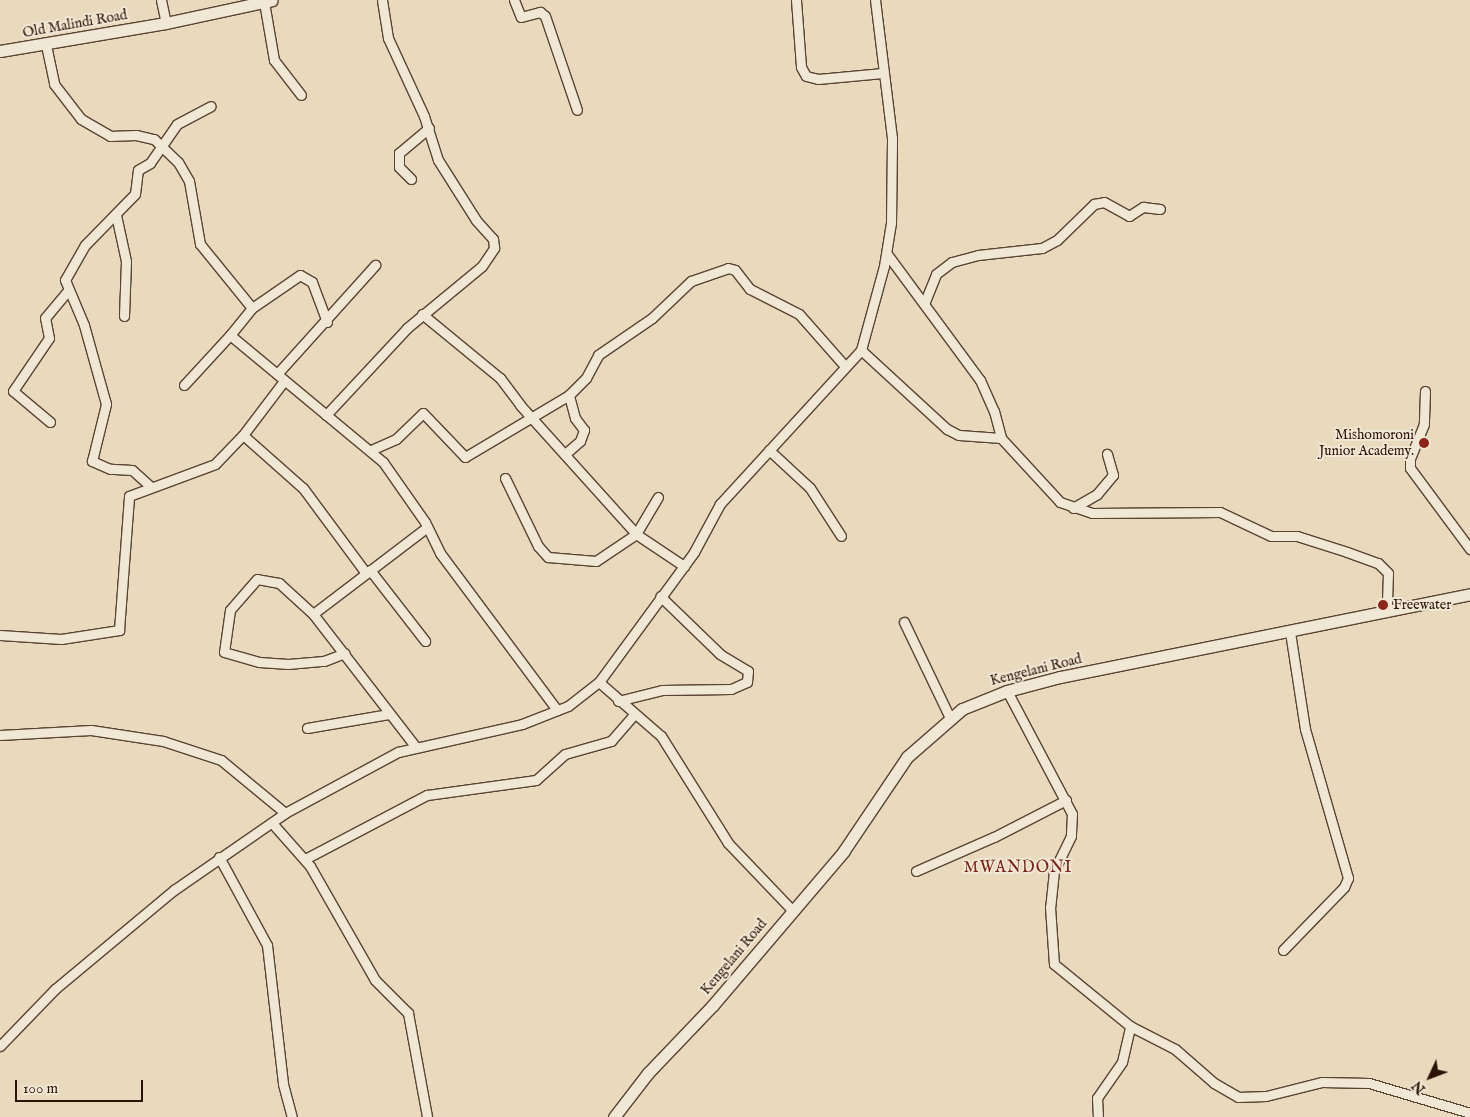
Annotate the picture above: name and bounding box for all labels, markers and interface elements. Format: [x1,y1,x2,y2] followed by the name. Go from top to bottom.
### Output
[21,7,129,41] street label: Old Malindi Road
[1319,427,1414,460] place label: Mishomoroni Junior Academy.
[1418,437,1430,449] marker: Mishomoroni Junior Academy.
[1393,597,1451,613] place label: Freewater
[1377,599,1389,611] marker: Freewater
[988,651,1084,689] street label: Kengelani Road
[963,858,1073,878] district label: MWANDONI
[697,916,771,998] street label: Kengelani Road
[1405,1052,1455,1102] north arrow
[18,1070,145,1102] scale bar
[1408,1077,1430,1098] text: N
[23,1079,58,1098] text: 100 m

